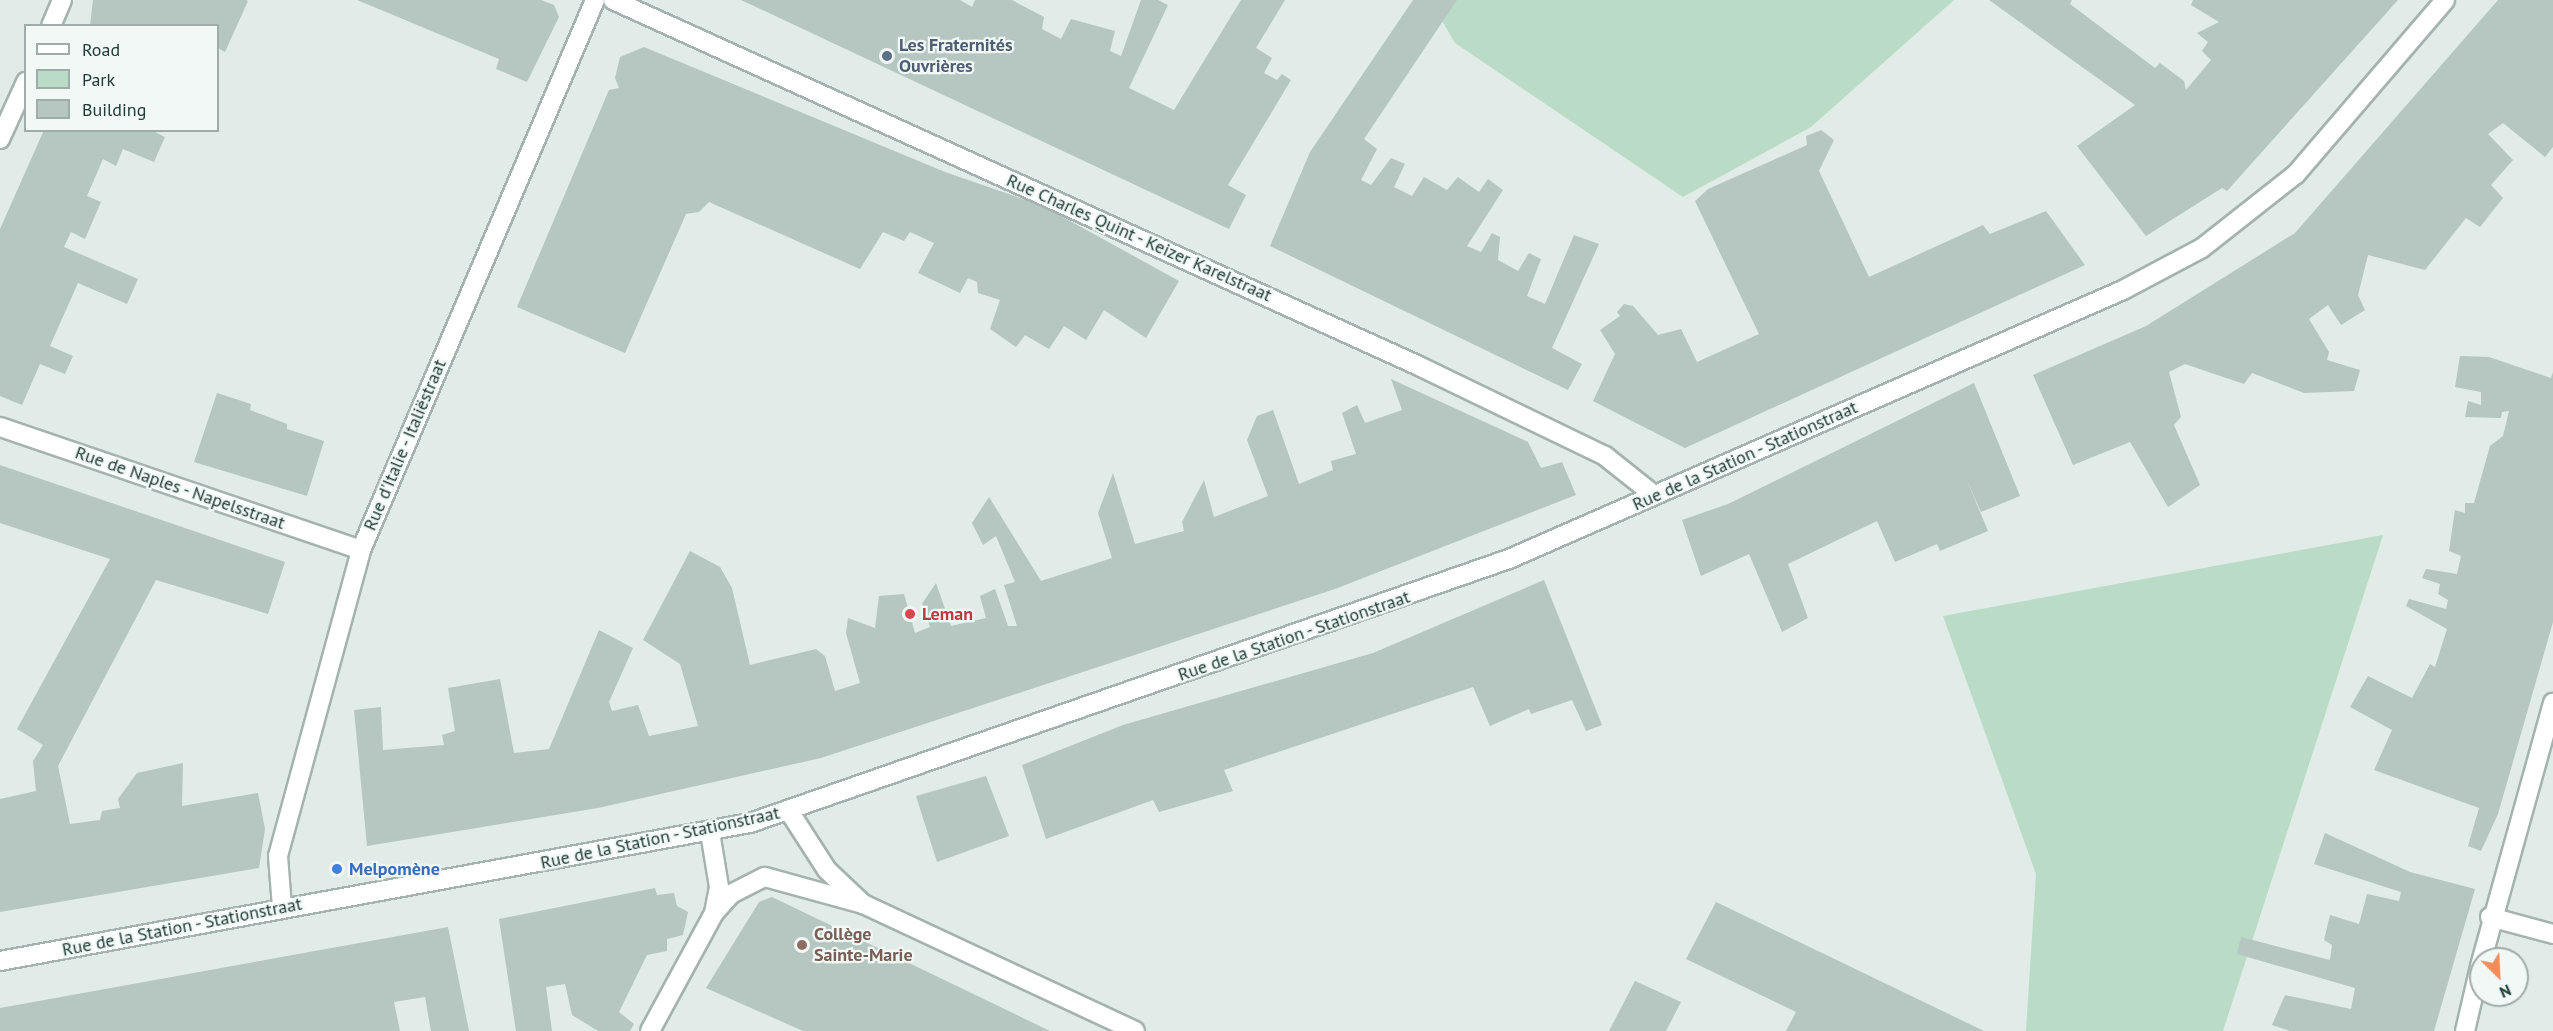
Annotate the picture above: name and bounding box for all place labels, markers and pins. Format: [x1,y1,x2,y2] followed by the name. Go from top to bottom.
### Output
[899,35,1013,78] place label: Les Fraternités Ouvrières
[880,49,894,63] marker: Les Fraternités Ouvrières
[922,603,973,625] place label: Leman
[903,607,917,621] marker: Leman
[349,858,440,880] place label: Melpomène
[330,862,344,876] marker: Melpomène
[814,924,913,966] place label: Collège Sainte-Marie
[795,938,809,952] marker: Collège Sainte-Marie

